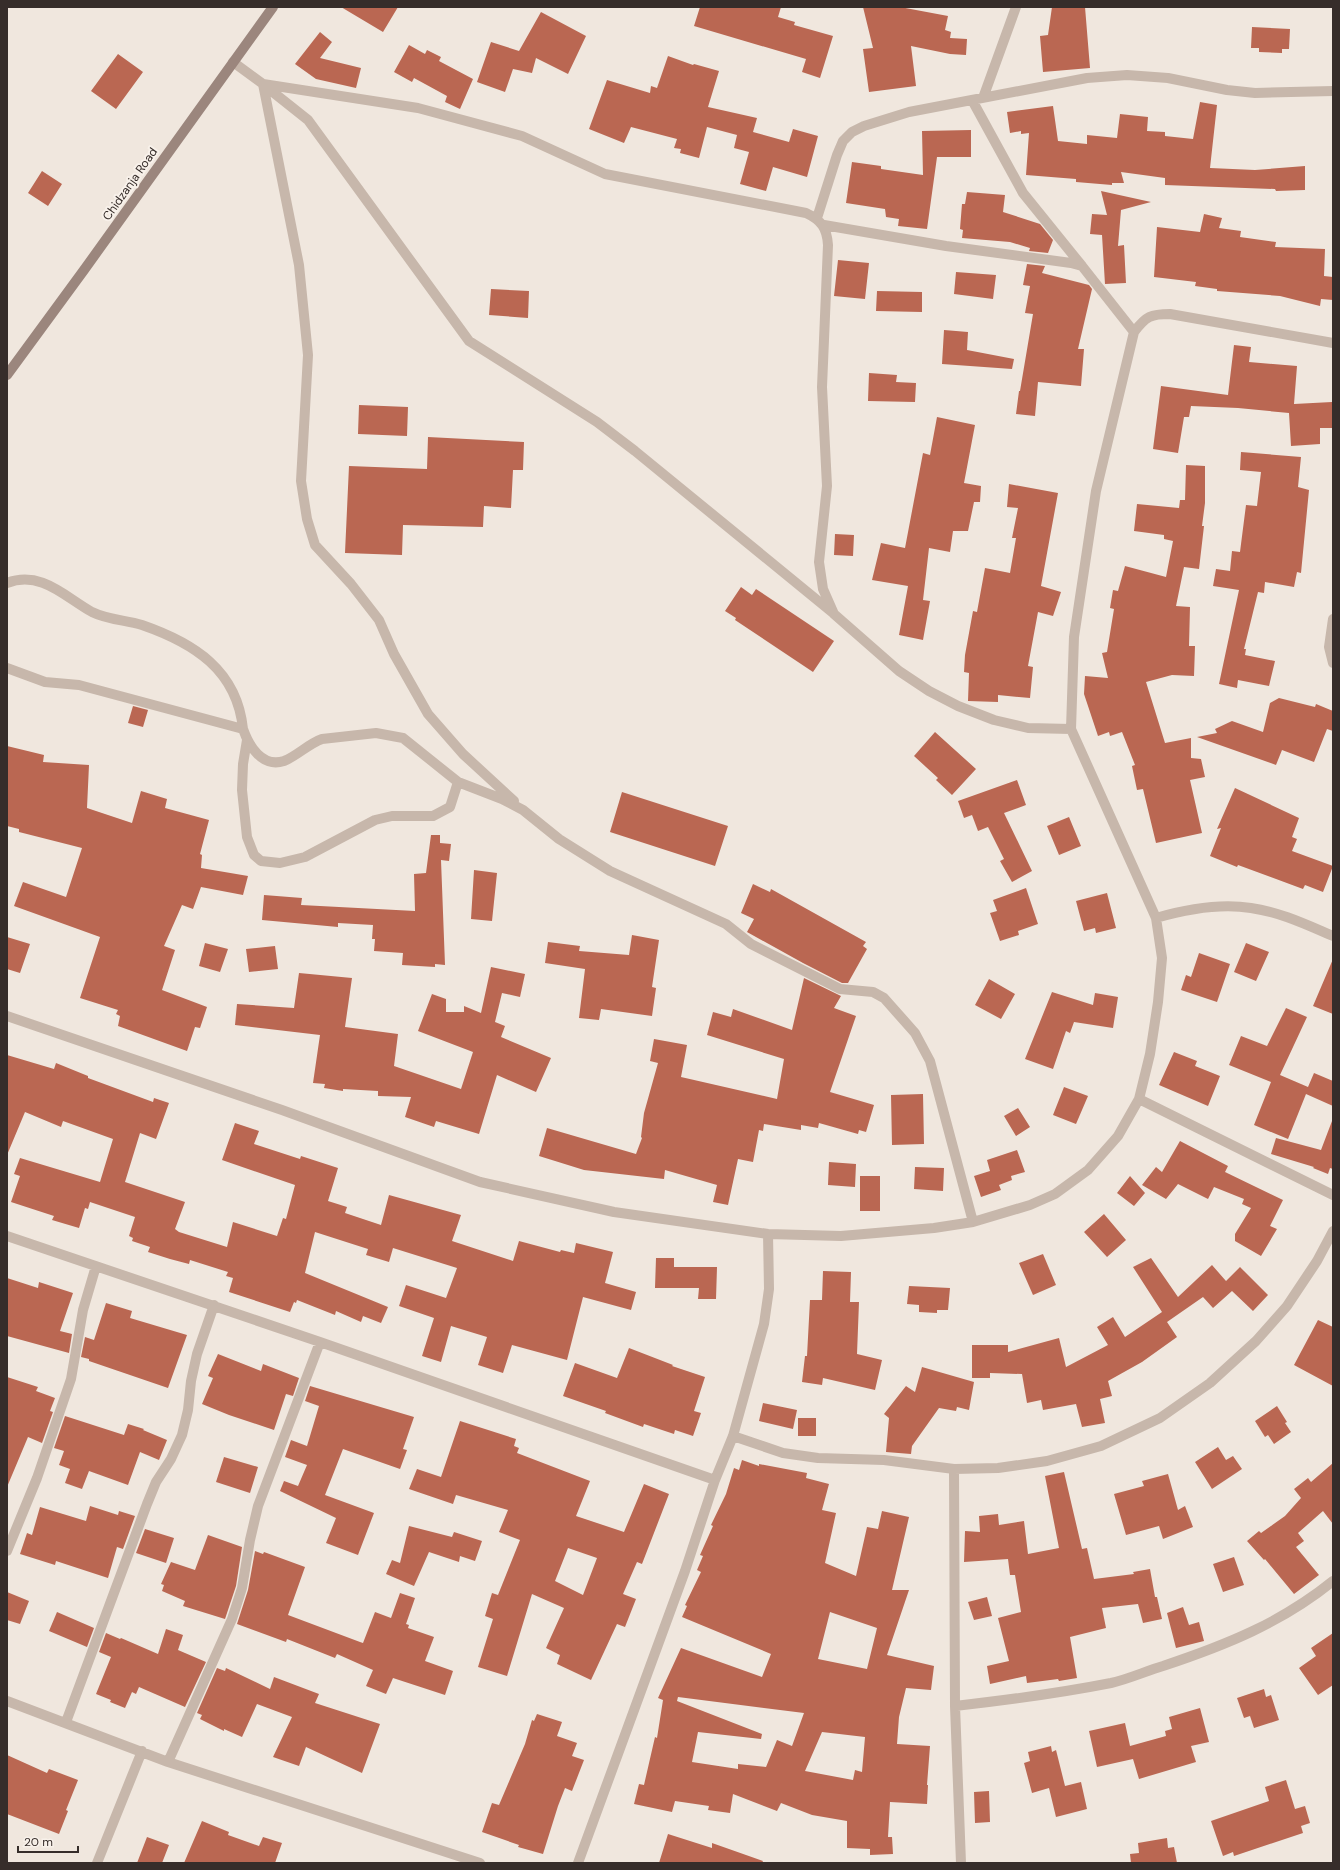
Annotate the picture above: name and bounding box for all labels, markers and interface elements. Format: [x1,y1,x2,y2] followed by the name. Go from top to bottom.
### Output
[99,144,161,224] street label: Chidzanja Road
[18,1828,78,1854] scale bar
[24,1834,53,1850] text: 20 m

